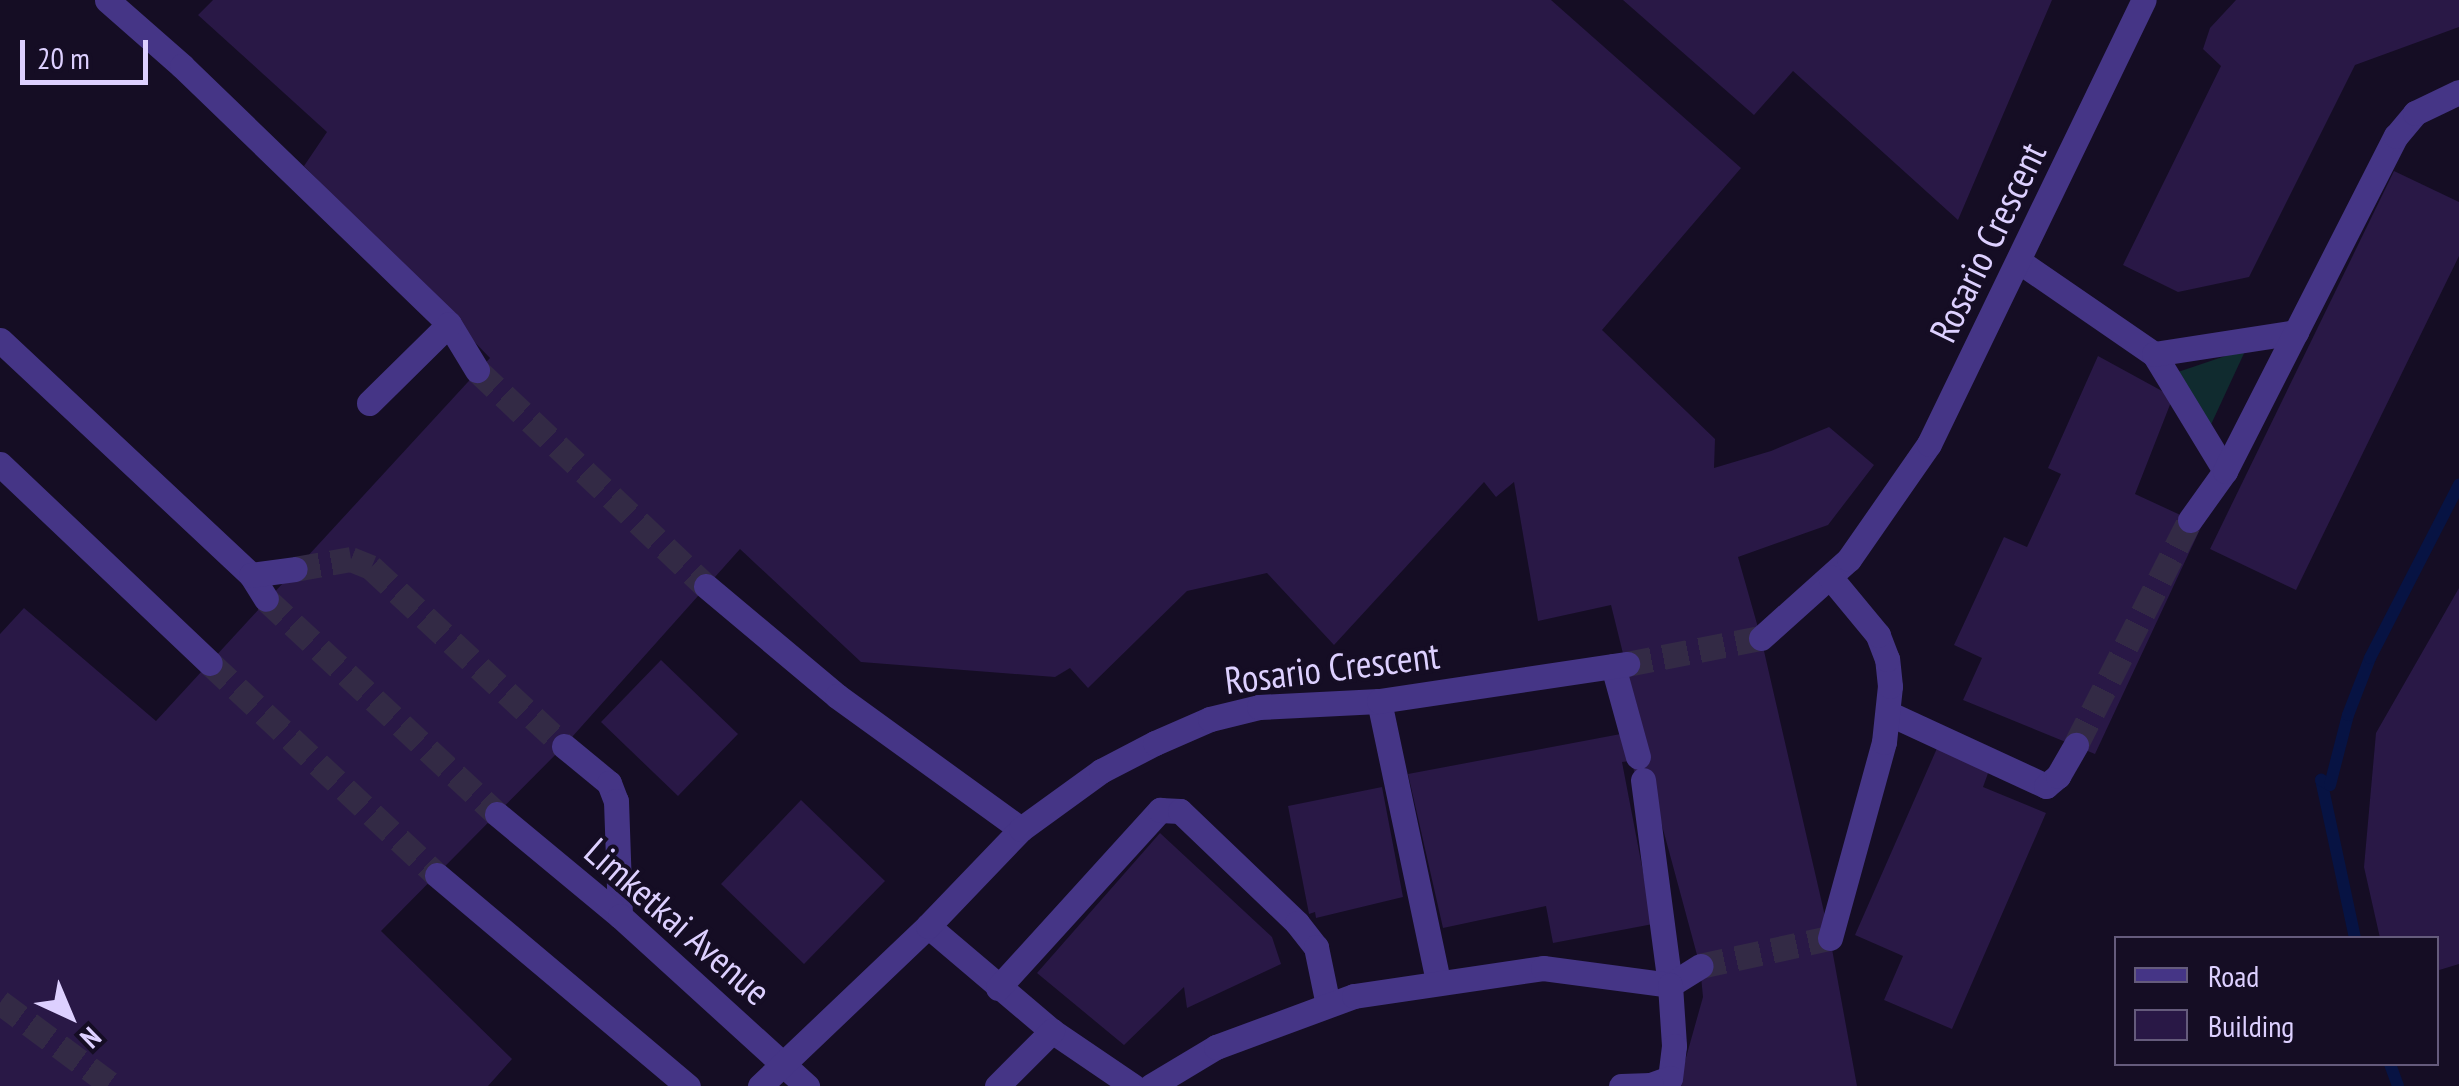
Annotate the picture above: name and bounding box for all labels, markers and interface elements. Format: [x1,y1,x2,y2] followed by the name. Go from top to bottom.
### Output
[25,20,152,82] scale bar
[37,38,90,77] text: 20 m
[1919,135,2055,349] street label: Rosario Crescent
[1222,631,1442,703] street label: Rosario Crescent
[576,828,780,1014] street label: Limketkai Avenue
[2114,936,2439,1066] legend
[2208,956,2259,995] text: Road
[20,966,120,1066] north arrow
[2208,1006,2294,1045] text: Building
[73,1019,109,1057] text: N

